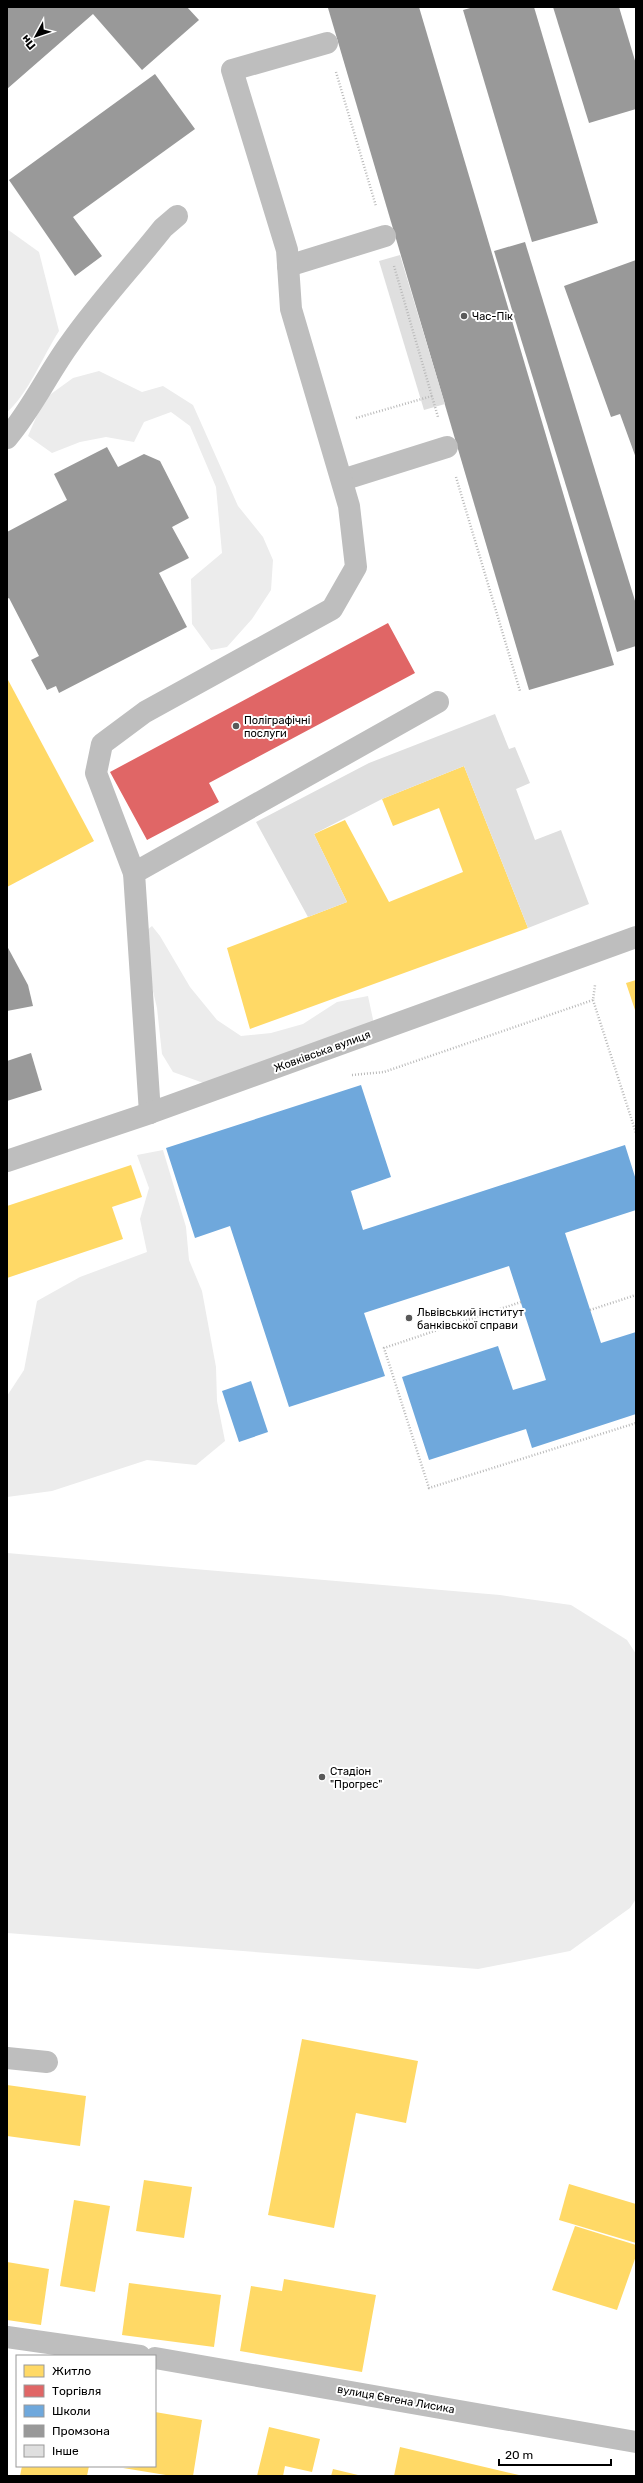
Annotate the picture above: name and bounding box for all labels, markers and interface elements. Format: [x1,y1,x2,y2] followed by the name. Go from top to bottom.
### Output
[16,16,56,56] north arrow
[19,32,39,52] text: Пн
[472,310,513,323] place label: Час-Пік
[459,311,469,321] marker: Час-Пік
[244,714,310,740] place label: Поліграфічні послуги
[231,721,241,731] marker: Поліграфічні послуги
[272,1028,372,1075] street label: Жовківська вулиця
[417,1306,524,1332] place label: Львівський інститут банківської справи
[404,1313,414,1323] marker: Львівський інститут банківської справи
[330,1765,382,1791] place label: Стадіон "Прогрес"
[317,1772,327,1782] marker: Стадіон "Прогрес"
[16,2355,156,2467] legend
[52,2364,91,2378] text: Житло
[336,2383,456,2416] street label: вулиця Євгена Лисика
[52,2384,101,2398] text: Торгівля
[52,2404,91,2418] text: Школи
[52,2424,110,2438] text: Промзона
[499,2441,611,2467] scale bar
[52,2444,79,2458] text: Інше
[505,2448,533,2462] text: 20 m

